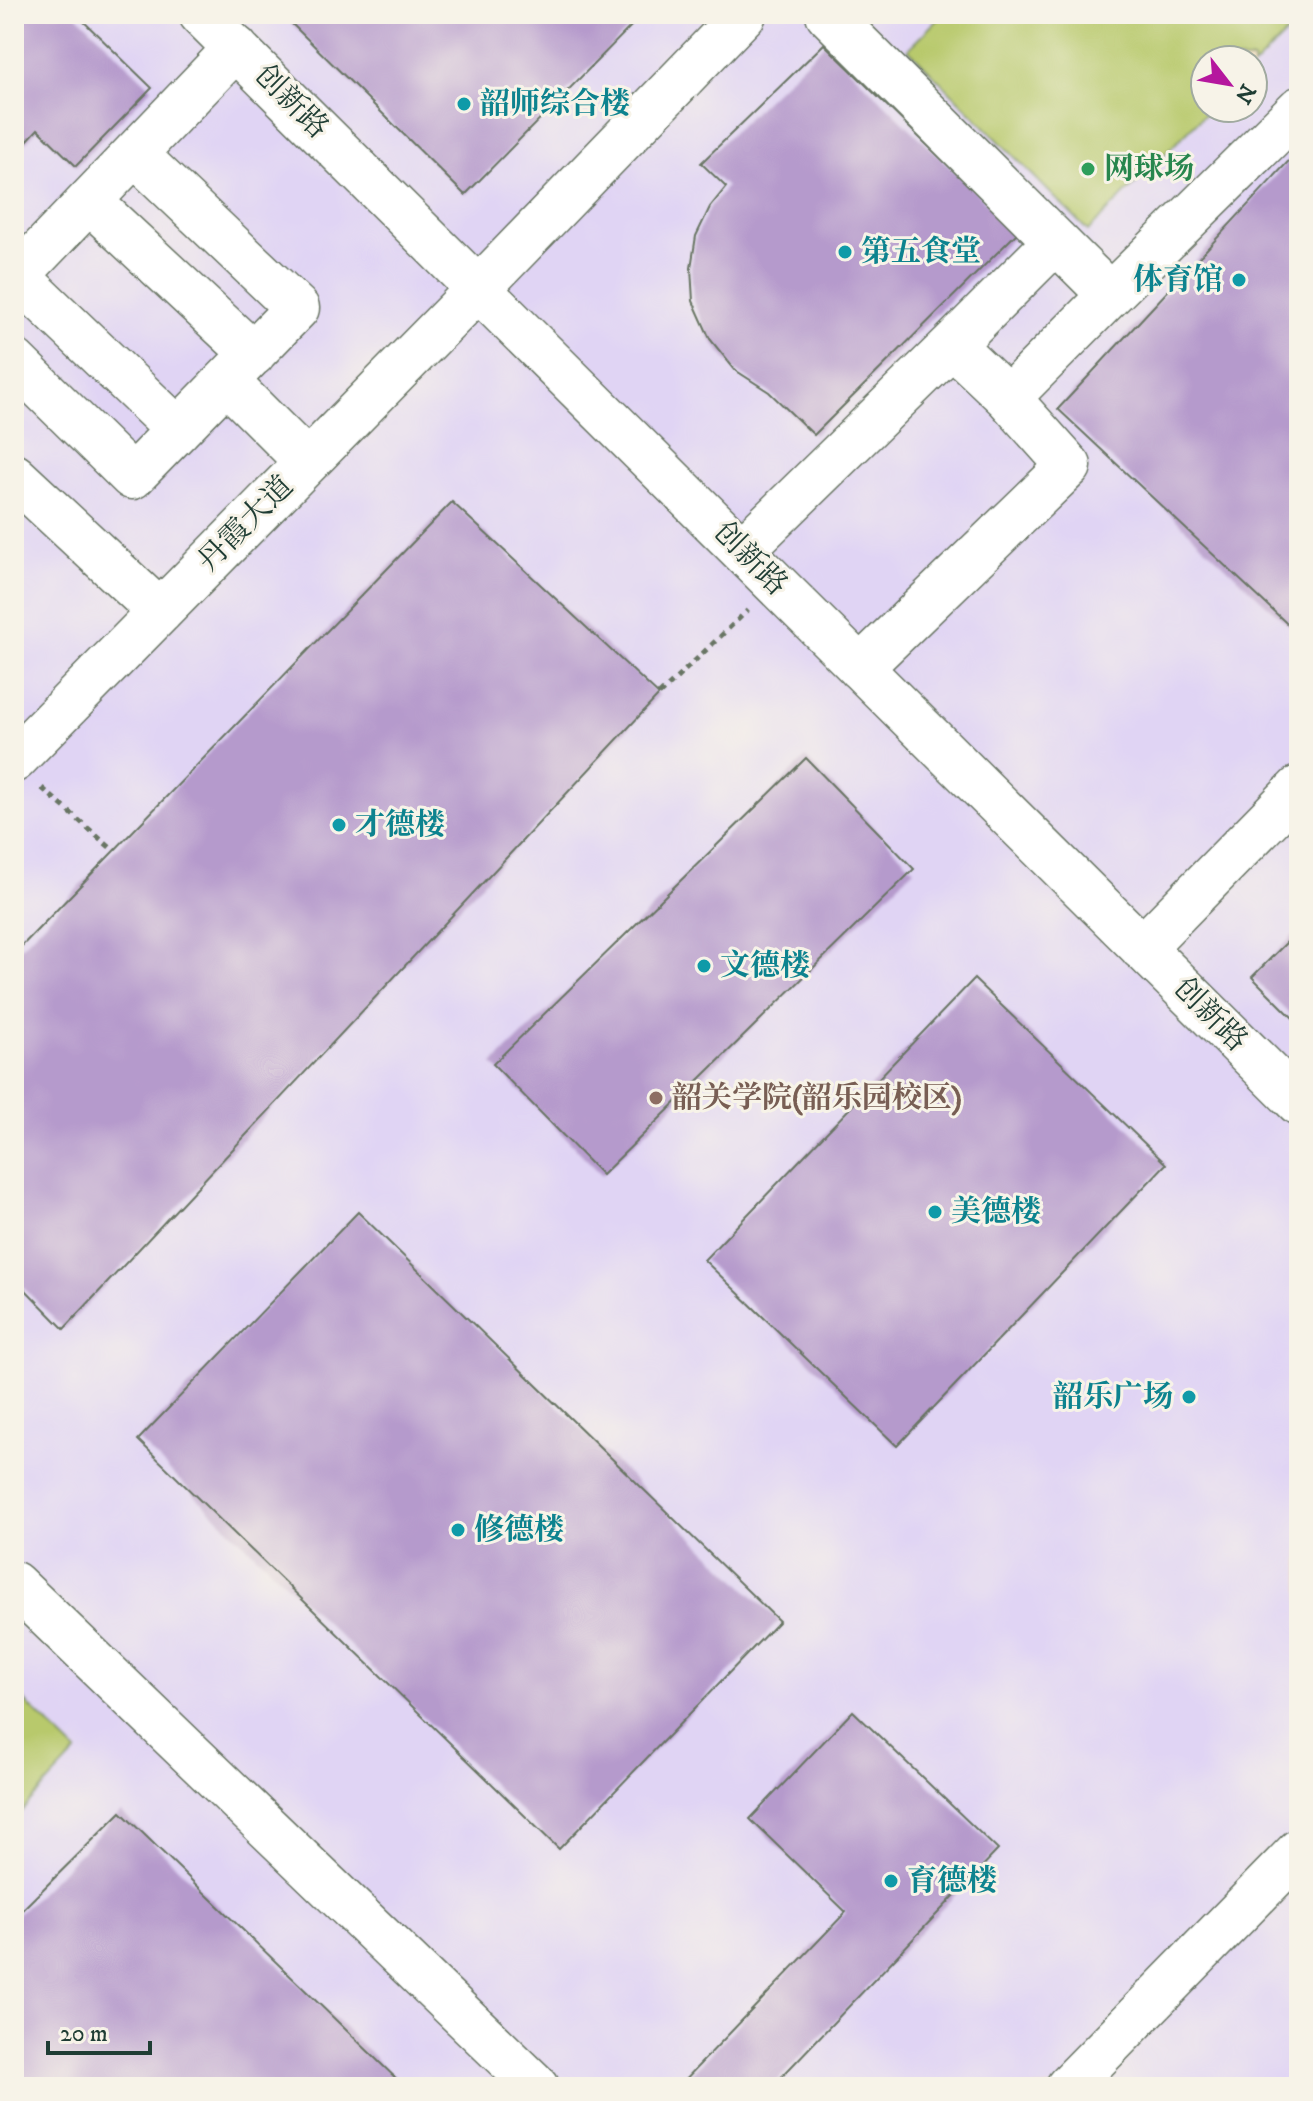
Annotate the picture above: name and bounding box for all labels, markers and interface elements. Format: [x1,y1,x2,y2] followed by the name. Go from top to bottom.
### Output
[1189,44,1269,124] north arrow
[246,57,336,147] street label: 创新路
[1229,79,1261,108] text: N
[480,86,630,123] place label: 韶师综合楼
[455,95,473,113] marker: 韶师综合楼
[1104,151,1194,188] place label: 网球场
[1079,160,1097,178] marker: 网球场
[861,234,981,271] place label: 第五食堂
[836,243,854,261] marker: 第五食堂
[1133,262,1223,299] place label: 体育馆
[1230,271,1248,289] marker: 体育馆
[190,468,302,580] street label: 丹霞大道
[705,514,795,604] street label: 创新路
[355,807,445,844] place label: 才德楼
[330,816,348,834] marker: 才德楼
[720,948,810,985] place label: 文德楼
[695,957,713,975] marker: 文德楼
[1165,970,1255,1060] street label: 创新路
[672,1080,962,1117] place label: 韶关学院(韶乐园校区)
[647,1089,665,1107] marker: 韶关学院(韶乐园校区)
[951,1194,1041,1231] place label: 美德楼
[926,1203,944,1221] marker: 美德楼
[1053,1379,1173,1416] place label: 韶乐广场
[1180,1388,1198,1406] marker: 韶乐广场
[474,1512,564,1549] place label: 修德楼
[449,1521,467,1539] marker: 修德楼
[907,1863,997,1900] place label: 育德楼
[882,1872,900,1890] marker: 育德楼
[48,2005,150,2055] scale bar
[60,2019,108,2049] text: 20 m

